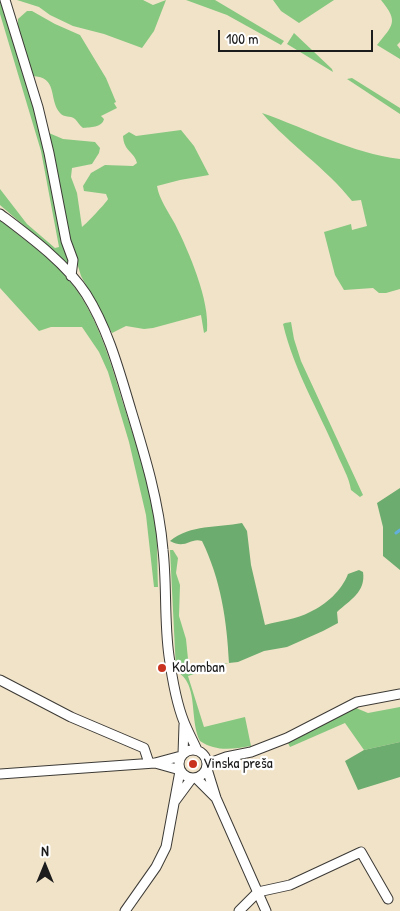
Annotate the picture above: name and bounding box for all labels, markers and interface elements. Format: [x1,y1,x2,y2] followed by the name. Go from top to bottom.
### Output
[220,20,375,52] scale bar
[226,28,259,49] text: 100 m
[172,659,225,677] place label: Kolomban
[156,662,168,674] marker: Kolomban
[203,755,273,773] place label: Vinska preša
[187,758,199,770] marker: Vinska preša
[20,841,70,891] north arrow
[41,841,49,860] text: N

